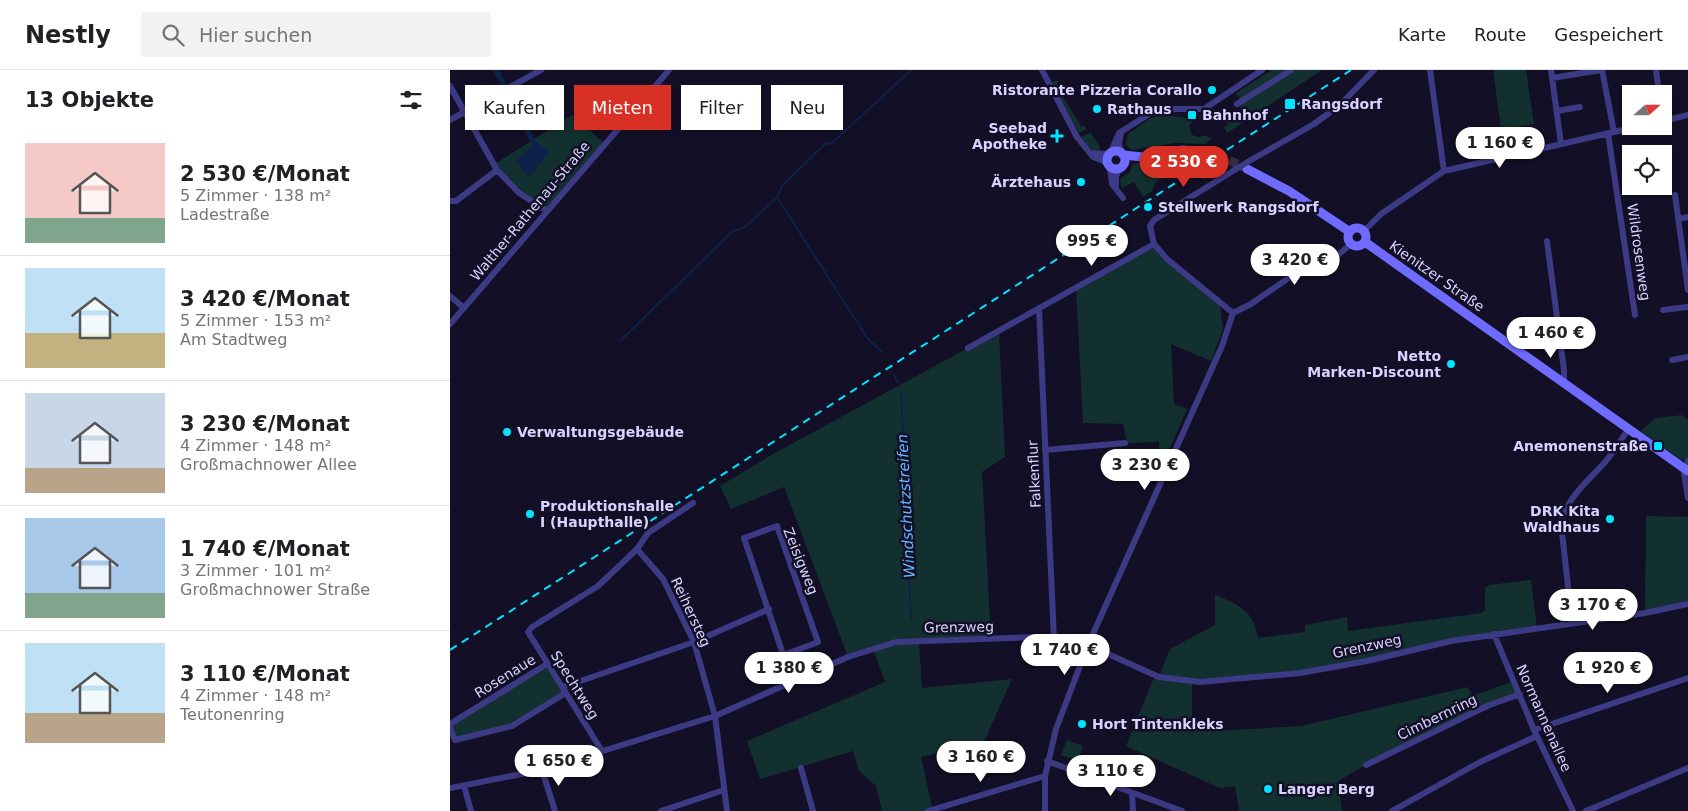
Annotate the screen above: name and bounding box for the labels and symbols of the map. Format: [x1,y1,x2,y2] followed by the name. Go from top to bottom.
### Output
[992,82,1202,98] place label: Ristorante Pizzeria Corallo
[1206,84,1218,96] marker: Ristorante Pizzeria Corallo
[1622,85,1672,135] north arrow
[1301,96,1383,112] place label: Rangsdorf
[1283,97,1297,111] marker: Rangsdorf
[1107,101,1172,117] place label: Rathaus
[1091,103,1103,115] marker: Rathaus
[1202,107,1269,123] place label: Bahnhof
[1186,109,1198,121] marker: Bahnhof
[972,120,1047,152] place label: Seebad Apotheke
[1454,126,1546,169] pin: 1 160 €
[1051,130,1063,142] marker: Seebad Apotheke
[467,138,593,284] street label: Walther-Rathenau-Straße
[1138,146,1230,188] pin: 2 530 €
[991,174,1071,190] place label: Ärztehaus
[1075,176,1087,188] marker: Ärztehaus
[1158,199,1319,215] place label: Stellwerk Rangsdorf
[1142,201,1154,213] marker: Stellwerk Rangsdorf
[1624,202,1654,302] street label: Wildrosenweg
[1057,224,1127,267] pin: 995 €
[1386,237,1488,315] street label: Kienitzer Straße
[1249,244,1341,286] pin: 3 420 €
[1505,316,1597,359] pin: 1 460 €
[1307,348,1441,380] place label: Netto Marken-Discount
[1445,358,1457,370] marker: Netto Marken-Discount
[517,424,684,440] place label: Verwaltungsgebäude
[501,426,513,438] marker: Verwaltungsgebäude
[893,434,919,578] water label: Windschutzstreifen
[1513,438,1648,454] place label: Anemonenstraße
[1024,439,1044,508] street label: Falkenflur
[1652,440,1664,452] marker: Anemonenstraße
[1099,448,1191,491] pin: 3 230 €
[540,498,674,530] place label: Produktionshalle I (Haupthalle)
[1523,503,1600,535] place label: DRK Kita Waldhaus
[524,508,536,520] marker: Produktionshalle I (Haupthalle)
[1604,513,1616,525] marker: DRK Kita Waldhaus
[780,525,822,597] street label: Zeisigweg
[668,575,714,649] street label: Reihersteg
[1547,588,1639,631] pin: 3 170 €
[924,618,994,636] street label: Grenzweg
[1331,631,1403,661] street label: Grenzweg
[1019,634,1111,676] pin: 1 740 €
[548,648,602,722] street label: Spechtweg
[472,651,538,701] street label: Rosenaue
[743,652,835,694] pin: 1 380 €
[1562,652,1654,694] pin: 1 920 €
[1513,662,1575,774] street label: Normannenallee
[1395,691,1479,743] street label: Cimbernring
[1092,716,1224,732] place label: Hort Tintenkleks
[1076,718,1088,730] marker: Hort Tintenkleks
[935,740,1027,783] pin: 3 160 €
[513,744,605,787] pin: 1 650 €
[1065,754,1157,797] pin: 3 110 €
[1278,781,1375,797] place label: Langer Berg
[1262,783,1274,795] marker: Langer Berg

